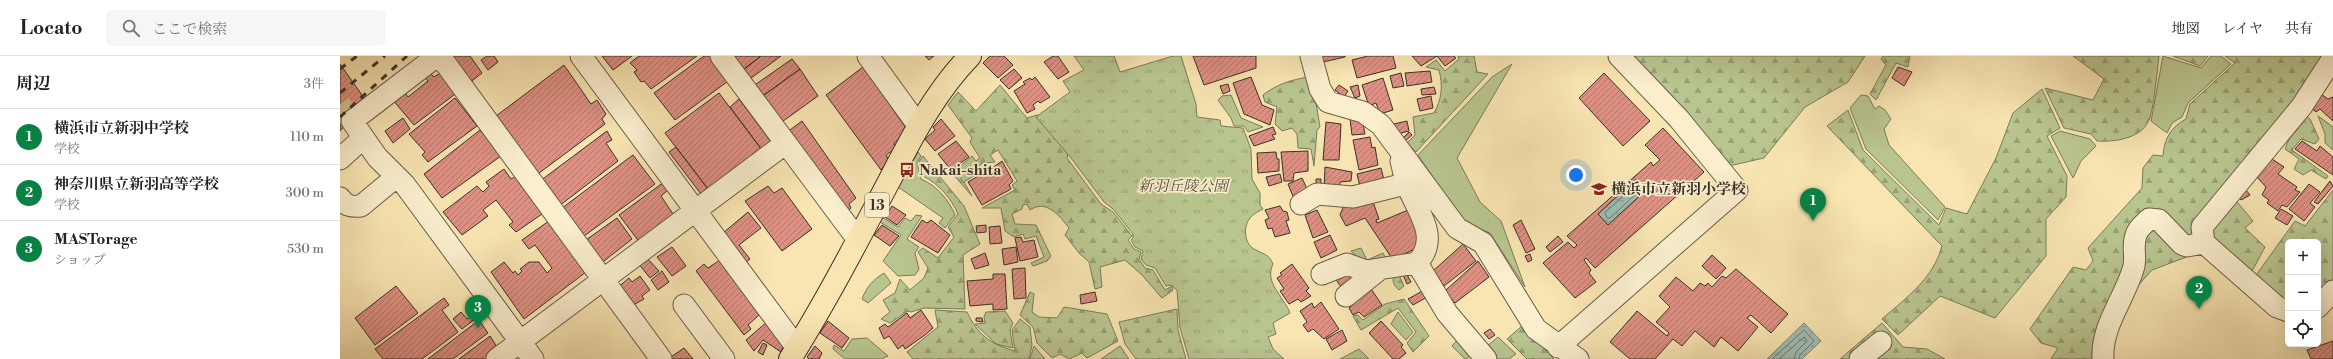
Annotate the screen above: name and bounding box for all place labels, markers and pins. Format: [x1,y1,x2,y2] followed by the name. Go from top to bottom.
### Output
[898,161,916,179] bus stop icon: Nakai-shita
[919,161,1002,180] place label: Nakai-shita
[1590,180,1608,198] school or university icon: 横浜市立新羽小学校
[1611,180,1746,199] place label: 横浜市立新羽小学校
[1800,188,1826,221] pin: 1
[2186,276,2212,309] pin: 2
[465,295,491,328] pin: 3

